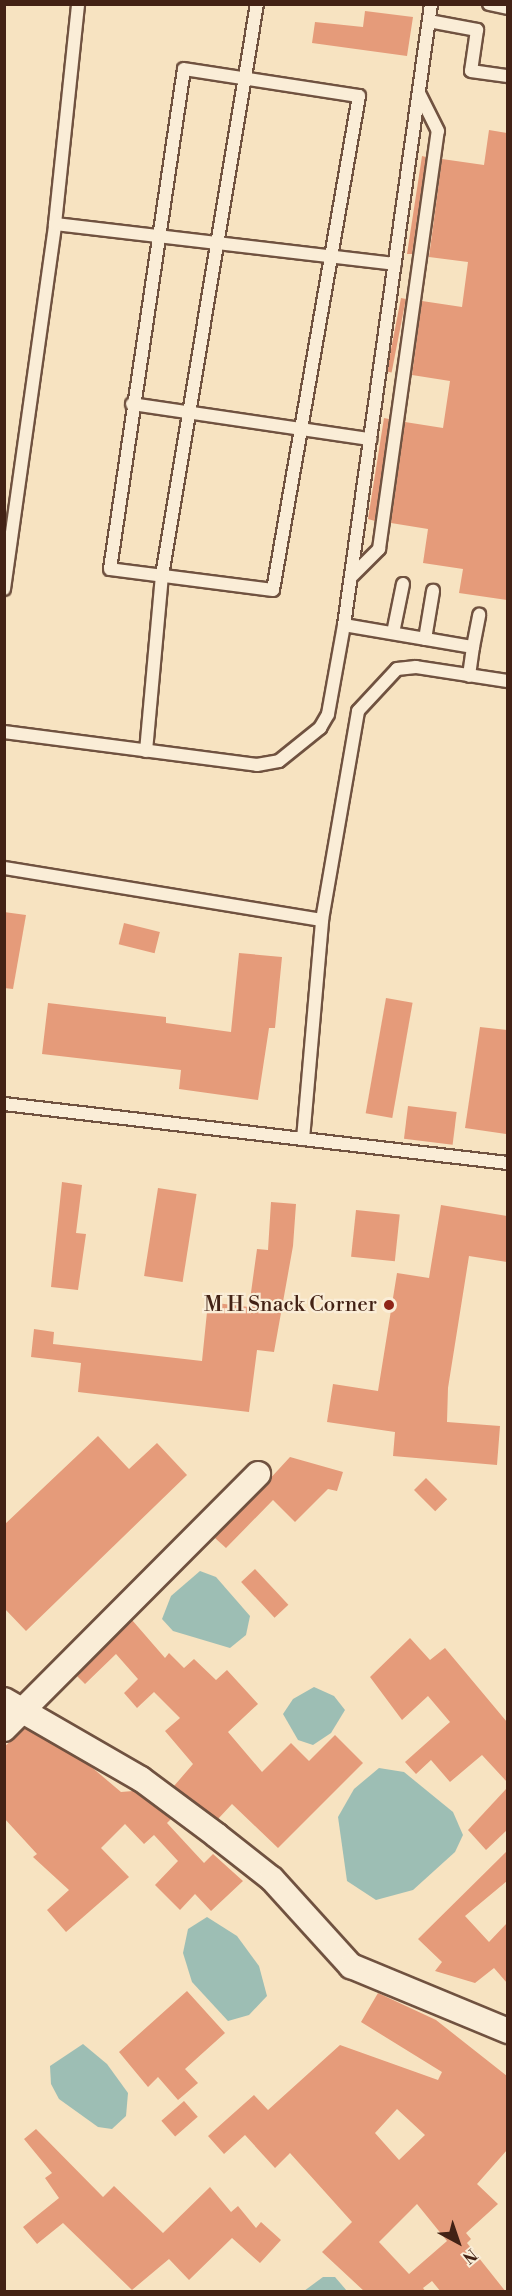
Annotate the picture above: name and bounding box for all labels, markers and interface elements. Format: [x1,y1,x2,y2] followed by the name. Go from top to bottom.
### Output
[204,1292,377,1318] place label: M H Snack Corner
[382,1298,396,1312] marker: M H Snack Corner
[428,2212,488,2272] north arrow
[458,2244,481,2268] text: N

